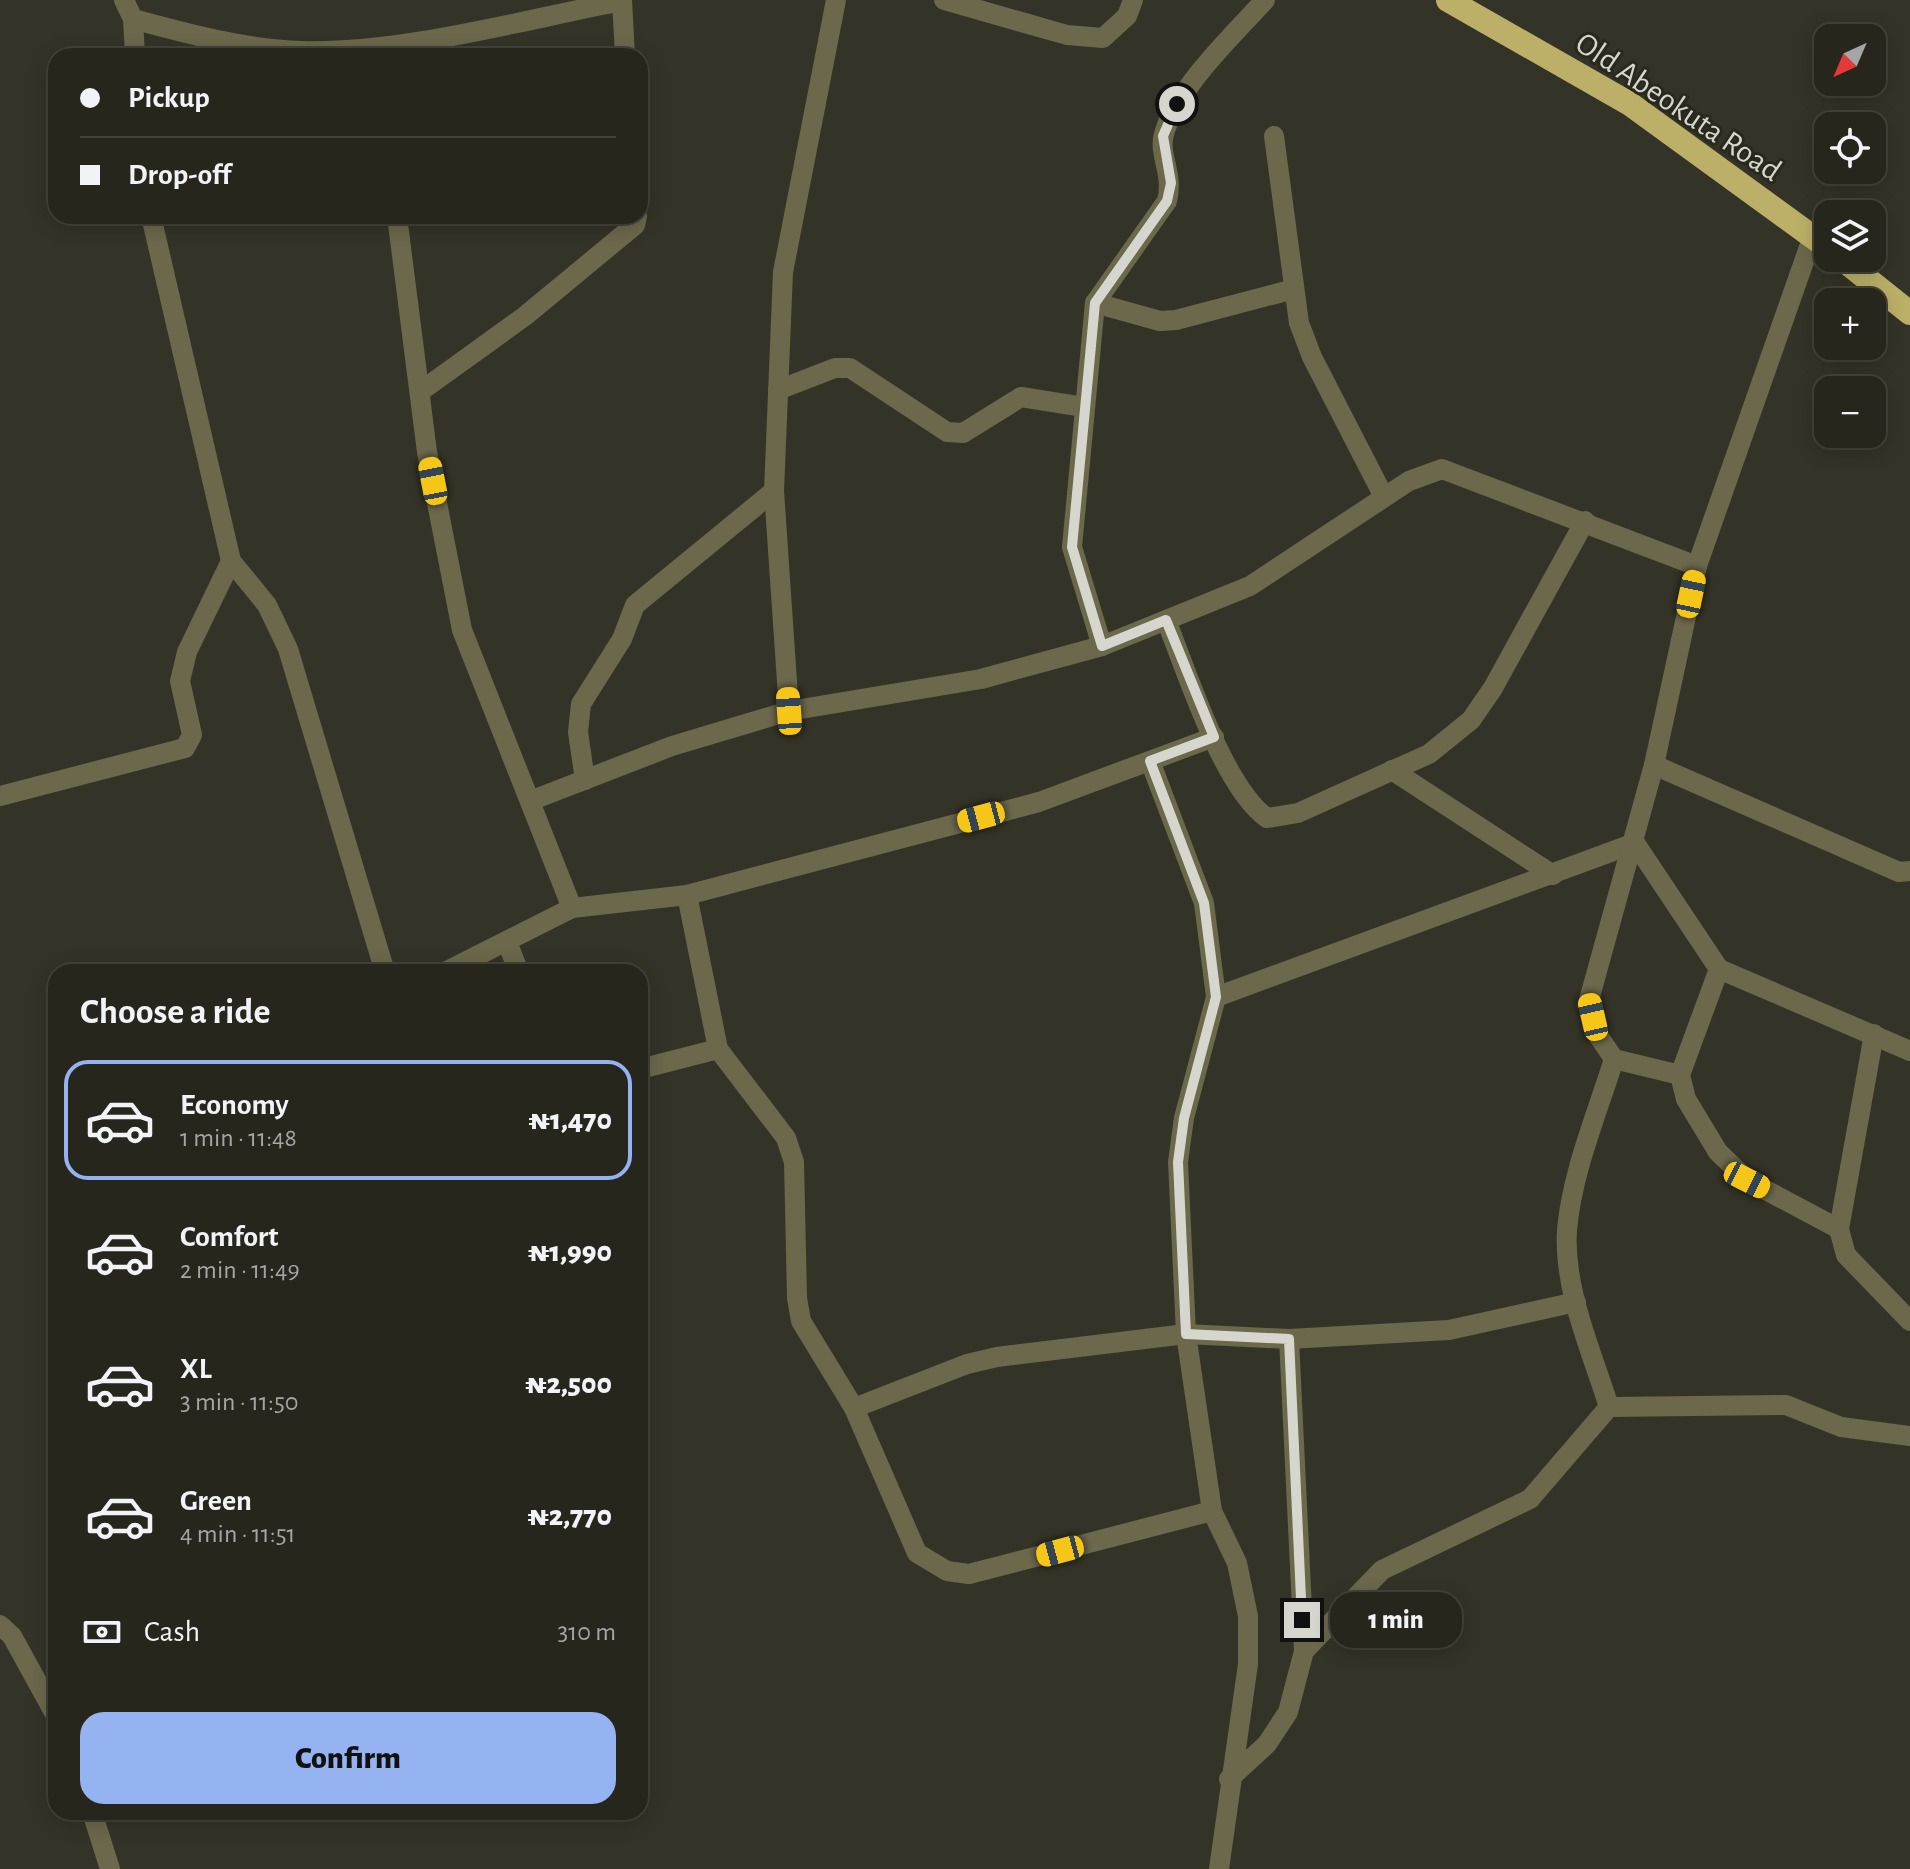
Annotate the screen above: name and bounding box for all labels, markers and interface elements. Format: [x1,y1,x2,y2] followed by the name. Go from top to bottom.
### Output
[1814,24,1886,96] north arrow
[1814,24,1886,448] map controls
[1570,26,1787,187] street label: Old Abeokuta Road
[128,83,210,113] text: Pickup
[1159,86,1195,122] route start
[1814,112,1886,184] button: locate
[128,160,231,190] text: Drop-off
[1814,200,1886,272] button: layers
[1814,288,1886,360] button: +
[1814,376,1886,448] button: −
[417,455,449,507] car
[1674,568,1708,620] car
[775,686,803,736] car
[955,799,1007,835] car
[1576,991,1610,1043] car
[80,994,270,1030] text: Choose a ride
[84,1084,156,1156] icon: car
[180,1090,289,1120] text: Economy
[529,1105,612,1135] text: ₦1,470
[180,1125,297,1151] text: 1 min · 11:48
[1720,1158,1774,1202] car
[84,1216,156,1288] icon: car
[180,1222,279,1252] text: Comfort
[528,1237,612,1267] text: ₦1,990
[180,1257,300,1283] text: 2 min · 11:49
[84,1348,156,1420] icon: car
[180,1354,212,1384] text: XL
[525,1369,612,1399] text: ₦2,500
[180,1389,298,1415] text: 3 min · 11:50
[84,1480,156,1552] icon: car
[180,1486,252,1516] text: Green
[527,1501,612,1531] text: ₦2,770
[180,1521,296,1547] text: 4 min · 11:51
[1034,1533,1086,1569] car
[1330,1592,1462,1648] callout: 1 min
[1284,1602,1320,1638] route end
[1368,1607,1424,1633] text: 1 min
[80,1610,124,1654] icon: cash
[144,1617,200,1647] text: Cash
[558,1619,616,1645] text: 310 m
[80,1712,616,1804] button: Confirm

